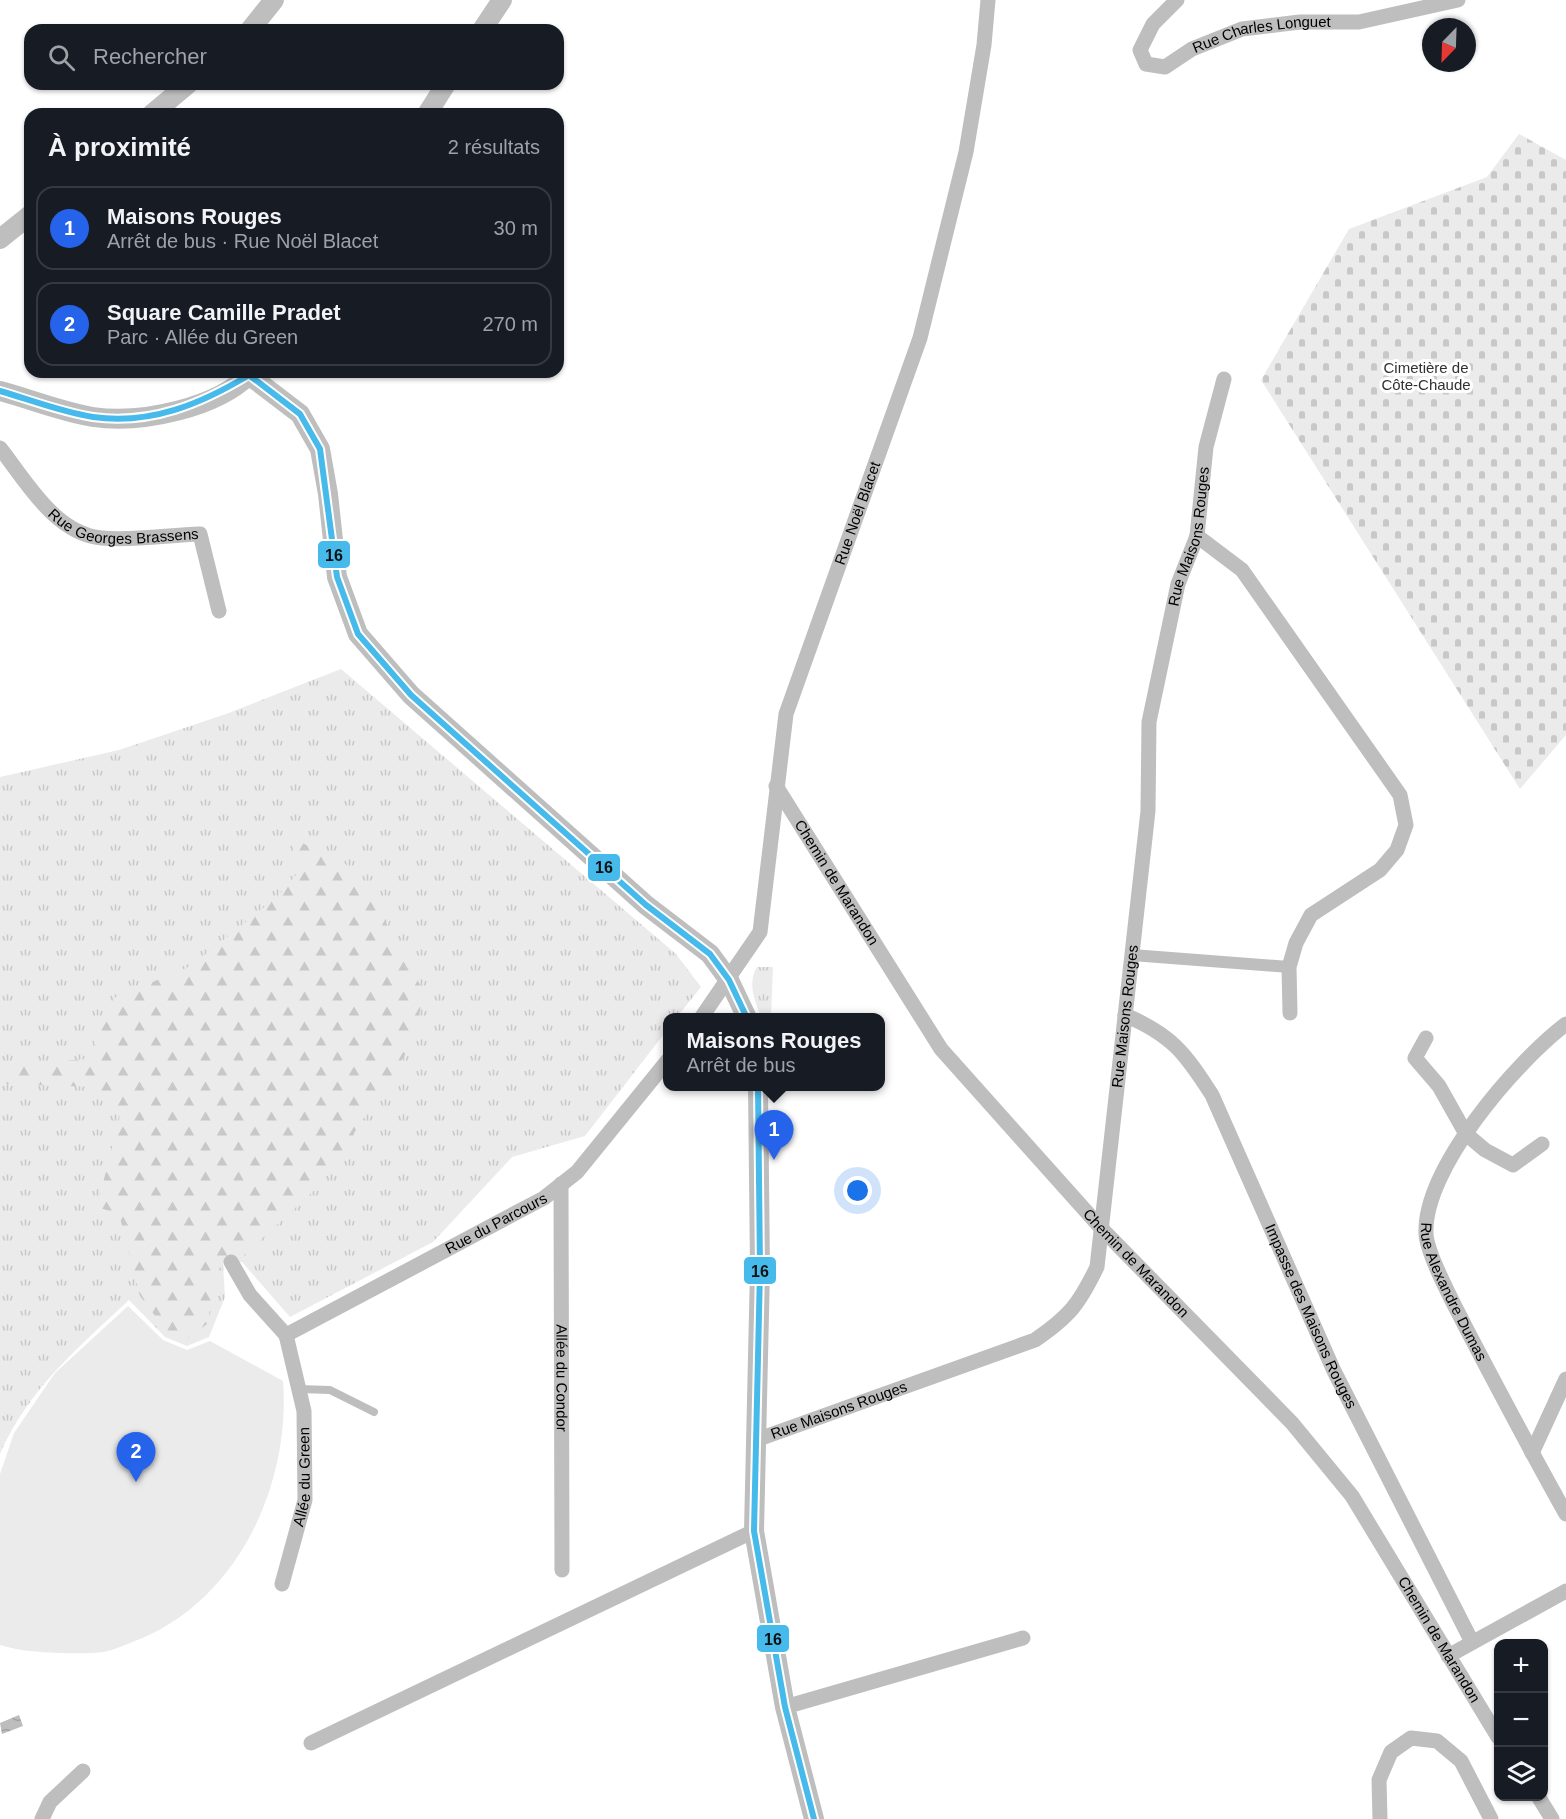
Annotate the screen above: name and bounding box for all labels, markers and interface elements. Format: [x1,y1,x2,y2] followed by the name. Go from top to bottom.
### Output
[1190,13,1332,56] street label: Rue Charles Longuet
[1422,18,1476,72] north arrow
[24,24,564,90] search box
[45,41,78,74] icon: search
[93,44,207,69] text: Rechercher
[48,132,191,162] text: À proximité
[448,136,540,158] text: 2 résultats
[107,204,282,229] text: Maisons Rouges
[64,217,75,239] text: 1
[494,217,538,239] text: 30 m
[107,230,378,252] text: Arrêt de bus · Rue Noël Blacet
[107,300,341,325] text: Square Camille Pradet
[64,313,75,335] text: 2
[482,313,538,335] text: 270 m
[107,326,298,348] text: Parc · Allée du Green
[1381,359,1471,393] park label: Cimetière de Côte-Chaude
[831,458,884,567] street label: Rue Noël Blacet
[1165,466,1212,608] street label: Rue Maisons Rouges
[45,505,199,547] street label: Rue Georges Brassens
[317,540,351,569] line badge: 16
[325,547,343,564] text: 16
[791,817,883,948] street label: Chemin de Marandon
[587,853,621,882] line badge: 16
[595,859,613,876] text: 16
[1108,944,1141,1088] street label: Rue Maisons Rouges
[663,1013,885,1091] popup
[687,1028,861,1053] text: Maisons Rouges
[687,1054,796,1076] text: Arrêt de bus
[754,1110,794,1160] pin: 1
[843,1176,872,1205] your location
[442,1189,550,1257] street label: Rue du Parcours
[1080,1205,1193,1320] street label: Chemin de Marandon
[1262,1221,1361,1411] street label: Impasse des Maisons Rouges
[1418,1222,1491,1363] street label: Rue Alexandre Dumas
[743,1256,777,1285] line badge: 16
[751,1263,769,1280] text: 16
[553,1324,571,1432] street label: Allée du Condor
[768,1378,909,1442] street label: Rue Maisons Rouges
[289,1427,313,1528] street label: Allée du Green
[116,1432,156,1482] pin: 2
[1395,1573,1484,1706] street label: Chemin de Marandon
[756,1624,790,1653] line badge: 16
[764,1631,782,1648] text: 16
[1494,1639,1548,1801] map controls
[1494,1639,1548,1693] button: +
[1494,1693,1548,1747] button: −
[1494,1747,1548,1801] button: layers

